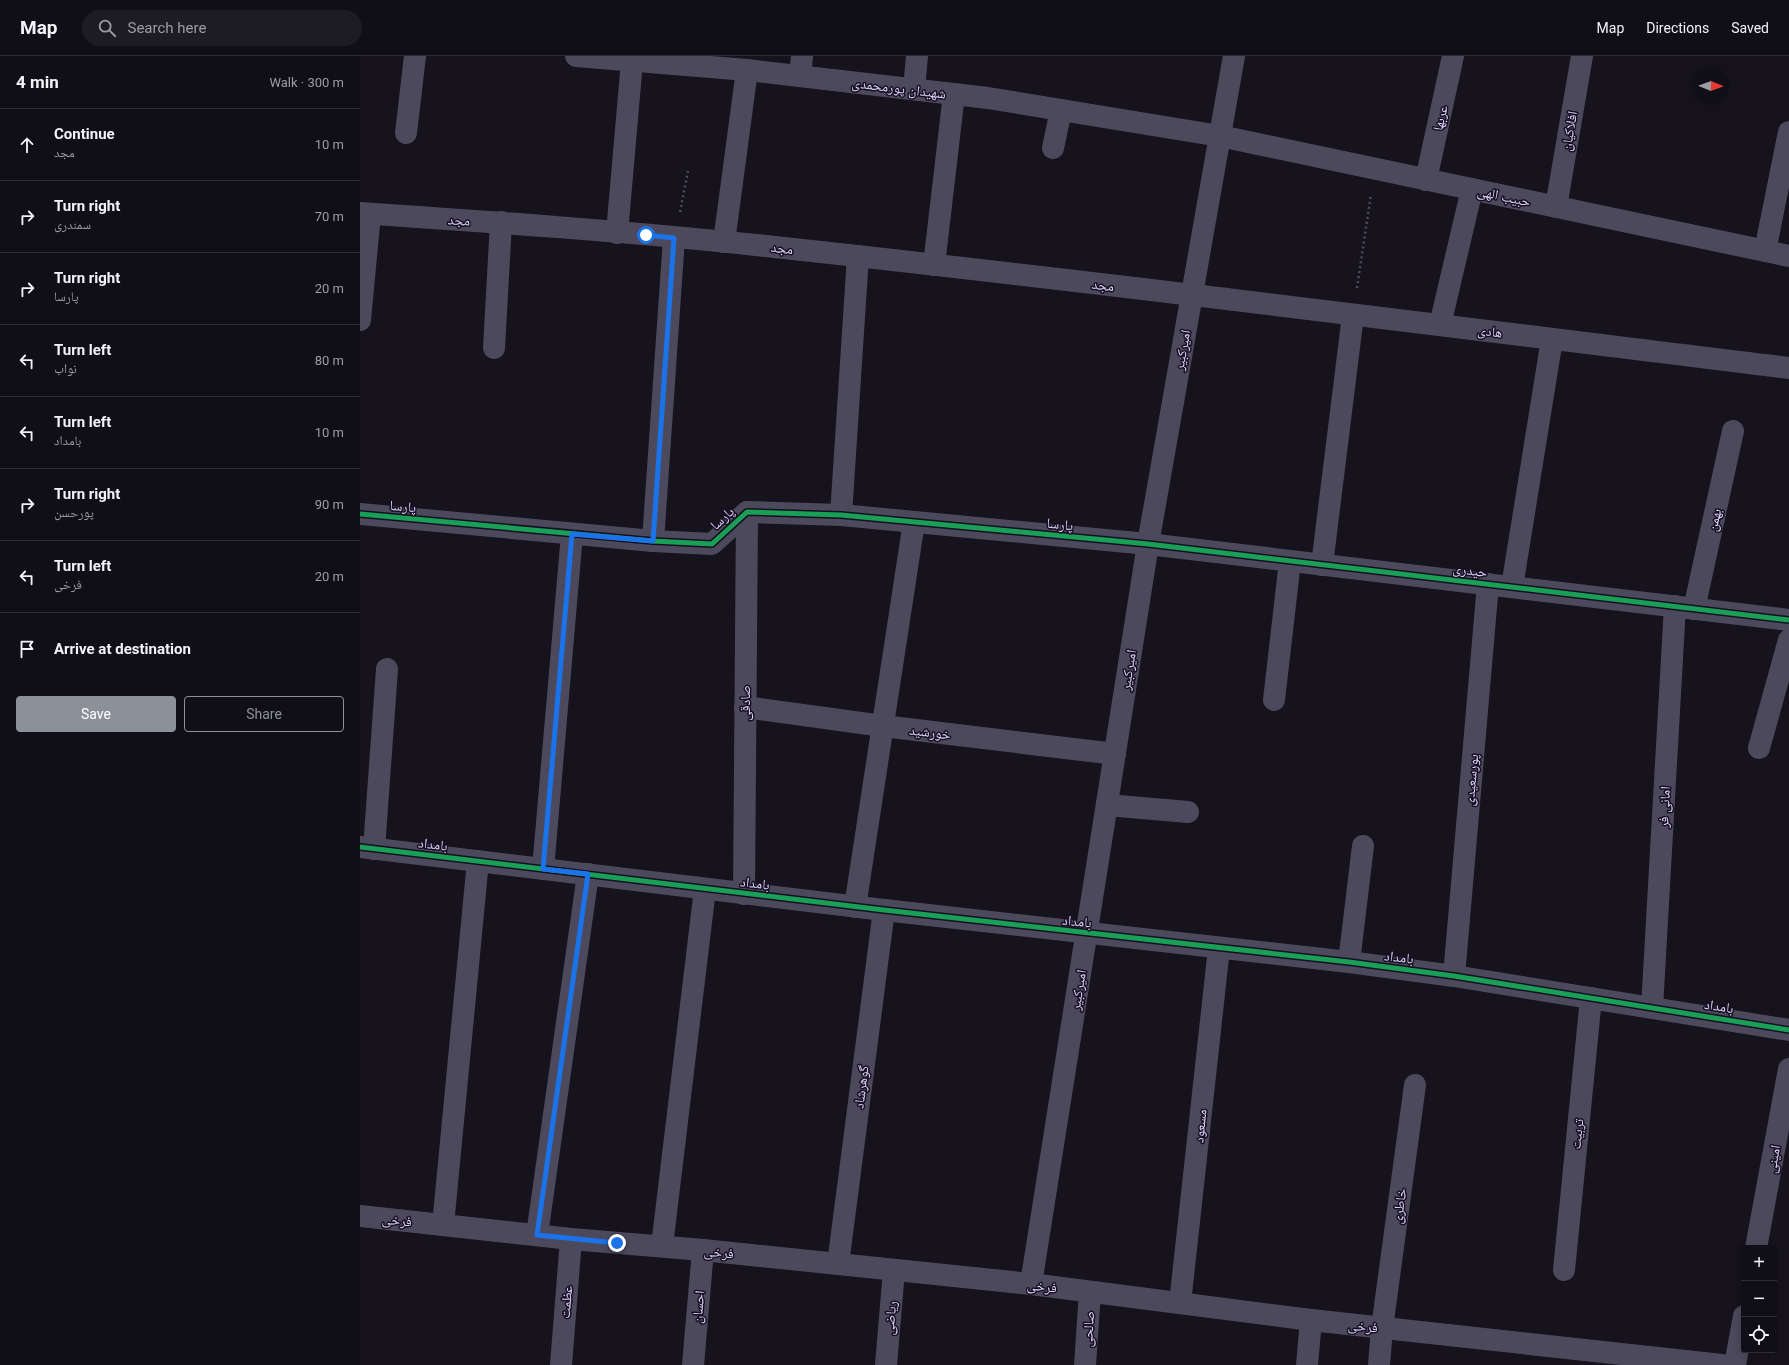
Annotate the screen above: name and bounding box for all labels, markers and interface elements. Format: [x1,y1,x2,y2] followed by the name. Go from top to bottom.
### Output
[82,10,362,46] search box
[20,16,58,39] text: Map
[96,17,118,39] icon: search
[128,19,206,37] text: Search here
[1597,20,1624,36] text: Map
[1646,20,1709,36] text: Directions
[1731,20,1769,36] text: Saved
[1693,68,1729,104] north arrow
[16,72,59,92] text: 4 min
[851,74,947,103] street label: شهیدان پورمحمدی
[269,75,344,90] text: Walk · 300 m
[1429,104,1452,132] street label: عربها
[1558,110,1581,152] street label: افلاکیان
[54,125,115,143] text: Continue
[16,134,38,156] icon: ahead
[315,137,344,152] text: 10 m
[54,145,75,160] text: مجد
[1476,183,1532,210] street label: حبیب الهی
[54,197,120,215] text: Turn right
[16,206,38,228] icon: right
[315,209,344,224] text: 70 m
[447,211,471,229] street label: مجد
[54,217,91,232] text: سمندری
[637,226,655,244] route start
[770,239,794,257] street label: مجد
[54,269,120,287] text: Turn right
[1091,276,1115,294] street label: مجد
[16,278,38,300] icon: right
[315,281,344,296] text: 20 m
[54,289,79,304] text: پارسا
[1476,322,1503,341] street label: هادی
[1170,328,1194,373] street label: امیرکبیر
[54,341,111,359] text: Turn left
[16,350,38,372] icon: left
[315,353,344,368] text: 80 m
[54,361,77,376] text: نواب
[54,413,111,431] text: Turn left
[16,422,38,444] icon: left
[315,425,344,440] text: 10 m
[54,433,81,448] text: بامداد
[54,485,120,503] text: Turn right
[16,494,38,516] icon: right
[315,497,344,512] text: 90 m
[389,497,417,516] street label: پارسا
[707,503,738,534] street label: پارسا
[54,505,94,520] text: پورحسن
[1704,507,1725,533] street label: بهمن
[1046,515,1074,534] street label: پارسا
[54,557,111,575] text: Turn left
[1452,560,1488,581] street label: حیدری
[16,566,38,588] icon: left
[315,569,344,584] text: 20 m
[54,577,82,592] text: فرخی
[16,638,38,660] icon: arrive
[54,640,191,658] text: Arrive at destination
[1117,648,1140,693] street label: امیرکبیر
[737,685,754,721] street label: صادقی
[16,696,176,732] button: Save
[184,696,344,732] button: Share
[908,722,952,743] street label: خورشید
[1461,753,1482,807] street label: پورسعیدی
[1655,786,1674,829] street label: امانی فر
[417,834,449,854] street label: بامداد
[739,873,771,893] street label: بامداد
[1061,911,1093,931] street label: بامداد
[1383,947,1415,967] street label: بامداد
[1067,968,1090,1013] street label: امیرکبیر
[1703,996,1735,1017] street label: بامداد
[850,1064,873,1110] street label: گوهرشاد
[1190,1108,1211,1144] street label: مسعود
[1567,1118,1588,1150] street label: تربیت
[1763,1144,1784,1175] street label: امینی
[1389,1187,1410,1225] street label: خاطری
[381,1210,413,1231] street label: فرخی
[608,1234,626,1252] route end
[703,1242,735,1263] street label: فرخی
[1741,1245,1777,1353] map controls
[1741,1245,1777,1281] button: +
[1026,1276,1058,1297] street label: فرخی
[1741,1281,1777,1317] button: −
[557,1285,575,1319] street label: عظمت
[689,1290,708,1324] street label: احسان
[881,1300,900,1336] street label: ریاضی
[1079,1310,1098,1348] street label: صالحی
[1347,1316,1379,1337] street label: فرخی
[1741,1317,1777,1353] button: locate

